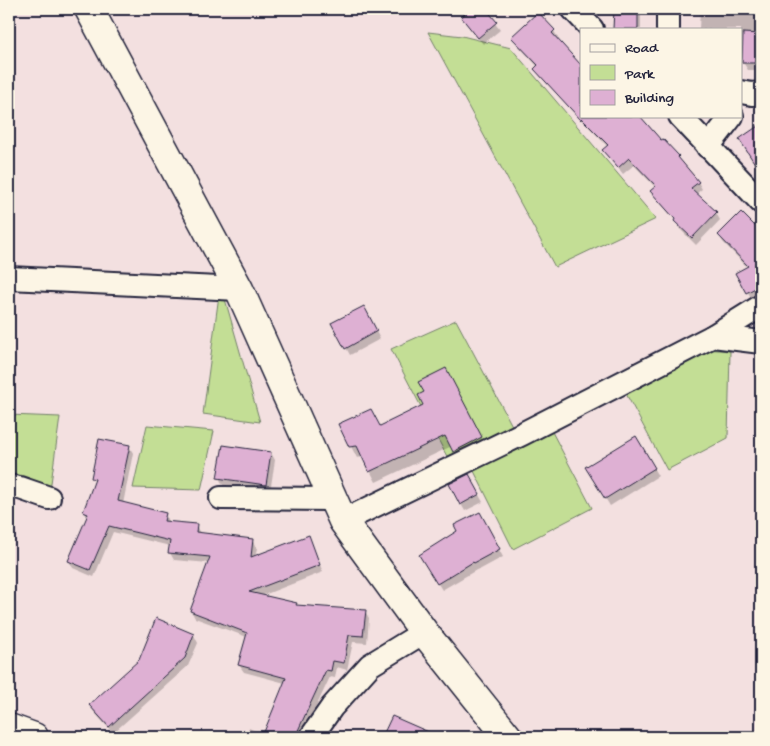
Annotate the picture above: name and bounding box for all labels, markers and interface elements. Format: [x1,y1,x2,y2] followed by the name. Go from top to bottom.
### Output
[580,28,742,118] legend
[625,40,659,58] text: Road
[624,66,655,84] text: Park
[624,90,674,108] text: Building

